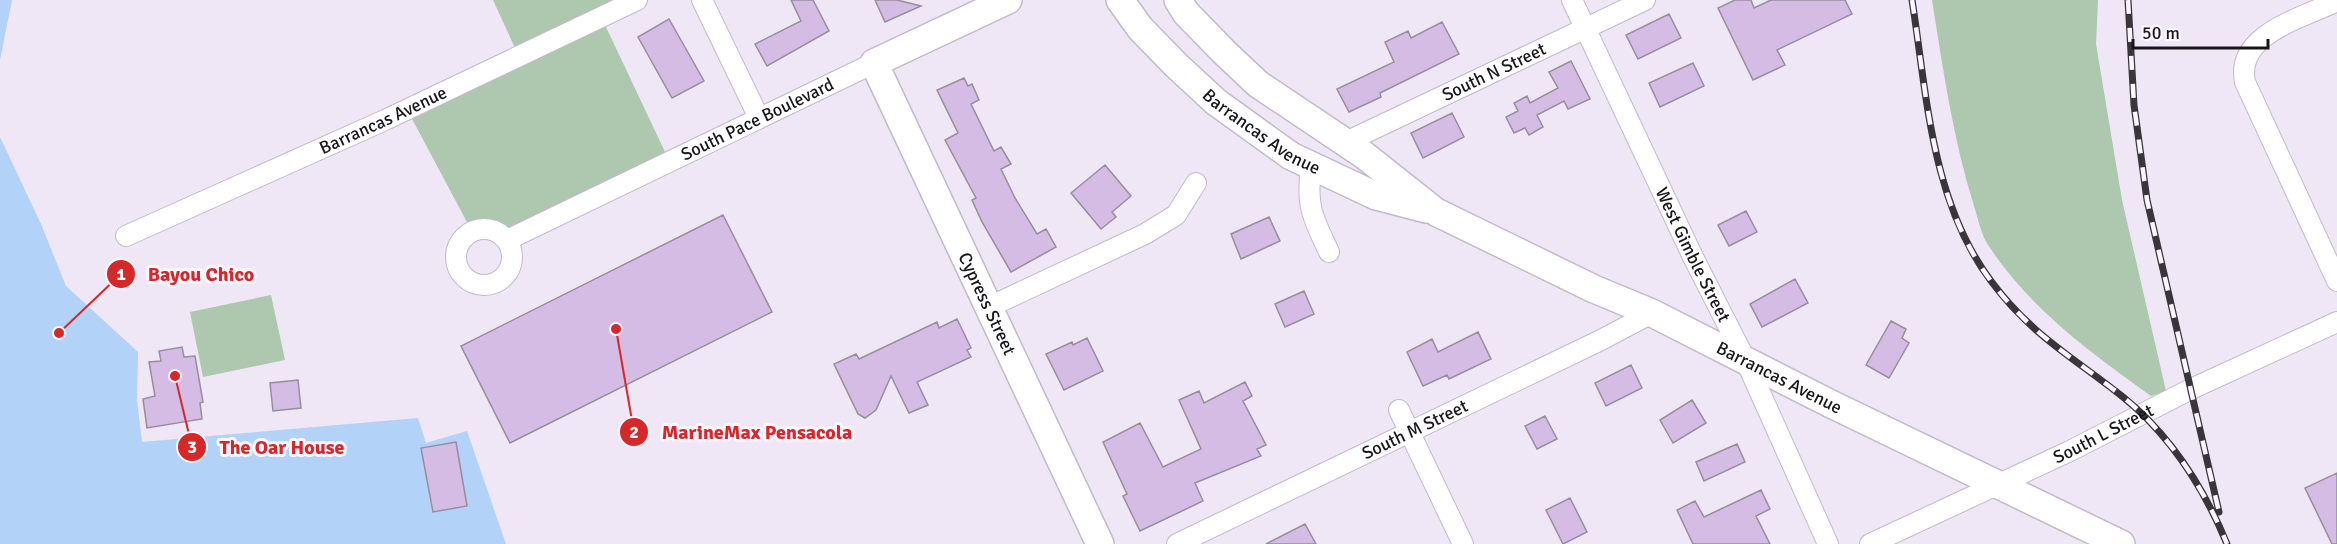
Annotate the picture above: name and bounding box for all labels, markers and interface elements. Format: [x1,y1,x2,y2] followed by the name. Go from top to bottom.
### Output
[2133,12,2268,50] scale bar
[2142,22,2180,44] text: 50 m
[1438,38,1549,106] street label: South N Street
[677,73,837,165] street label: South Pace Boulevard
[316,81,450,159] street label: Barrancas Avenue
[1198,84,1324,179] street label: Barrancas Avenue
[1651,184,1735,326] street label: West Gimble Street
[954,249,1021,359] street label: Cypress Street
[106,255,267,293] callout: Bayou Chico
[148,262,254,287] text: Bayou Chico
[116,263,126,285] text: 1
[1713,337,1846,419] street label: Barrancas Avenue
[1358,395,1471,464] street label: South M Street
[2050,399,2157,468] street label: South L Street
[619,413,864,451] callout: MarineMax Pensacola
[662,420,852,445] text: MarineMax Pensacola
[629,421,639,443] text: 2
[177,428,356,466] callout: The Oar House
[219,435,345,460] text: The Oar House
[187,436,197,458] text: 3

